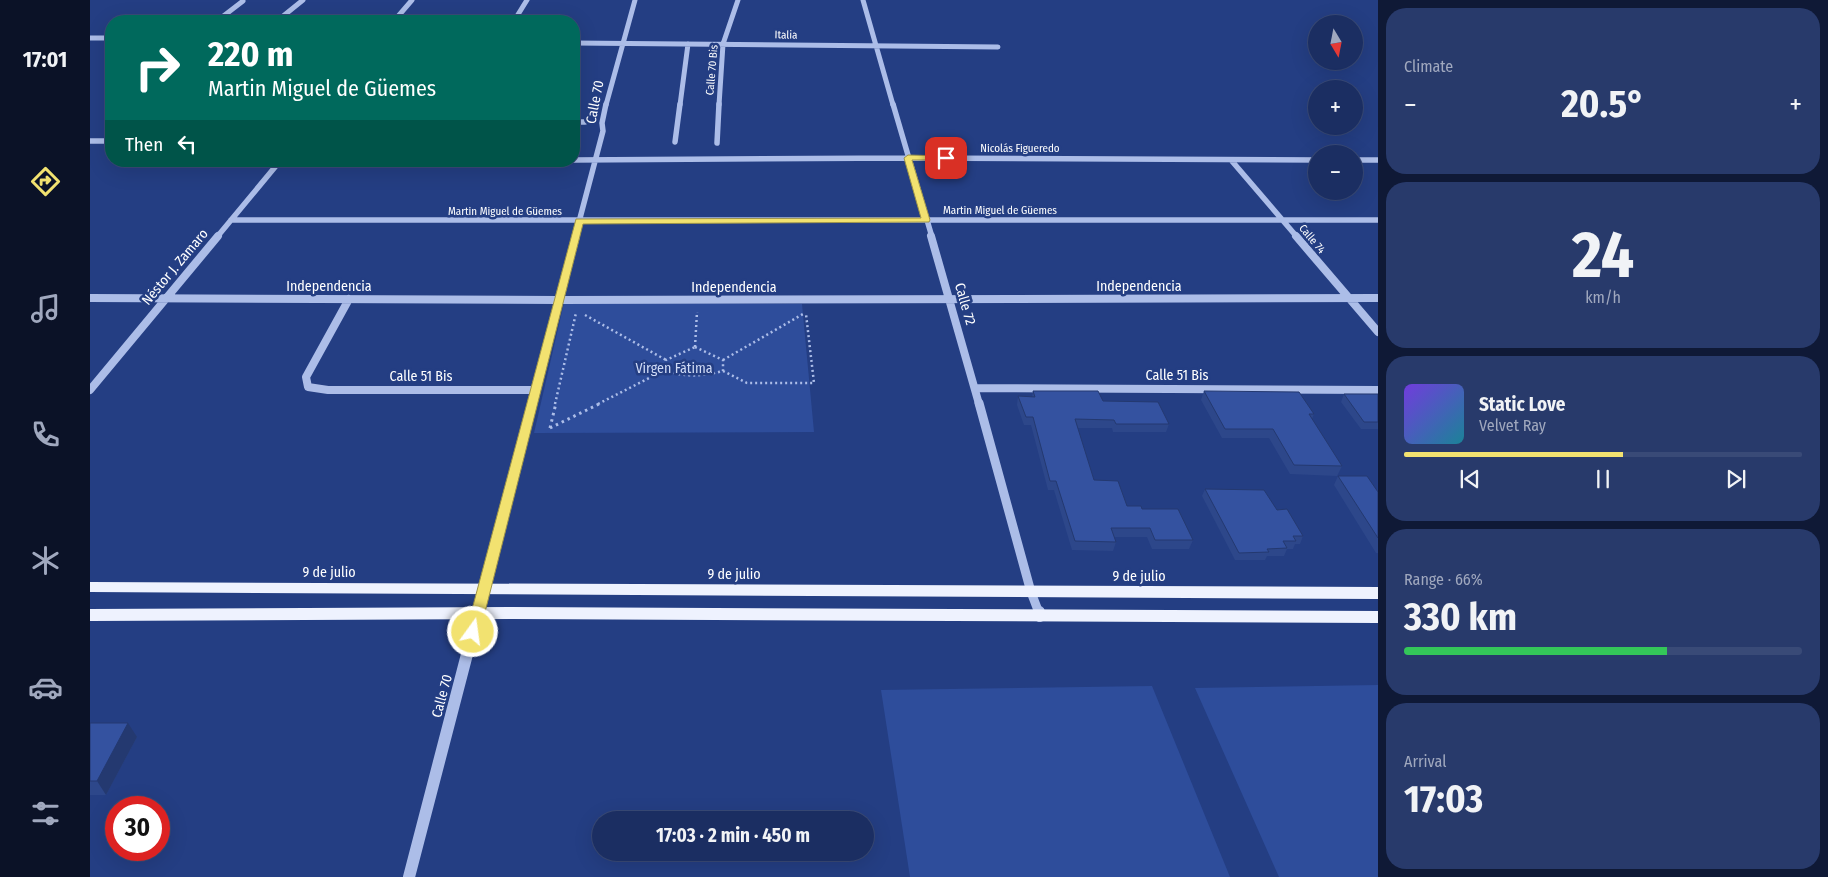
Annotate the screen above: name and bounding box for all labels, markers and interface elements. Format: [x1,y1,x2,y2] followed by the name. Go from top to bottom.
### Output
[1308,15,1362,70] north arrow
[1308,15,1363,200] map controls
[775,28,797,42] street label: Italia
[208,33,294,75] text: 220 m
[125,35,190,100] icon: right
[703,44,721,96] street label: Calle 70 Bis
[23,46,67,73] text: 17:01
[1404,57,1453,76] text: Climate
[208,75,436,102] text: Martin Miguel de Güemes
[582,79,608,125] street label: Calle 70
[1308,80,1363,135] button: +
[1561,81,1645,127] text: 20.5°
[1404,88,1417,121] text: −
[1789,88,1802,121] text: +
[173,130,201,158] icon: left
[125,133,163,156] text: Then
[925,137,967,179] pin
[980,142,1060,155] street label: Nicolás Figueredo
[932,144,960,172] icon: arrive
[1308,145,1363,200] button: −
[28,164,63,199] icon: directions
[943,204,1057,217] street label: Martin Miguel de Güemes
[448,205,562,218] street label: Martin Miguel de Güemes
[1572,216,1634,294] text: 24
[1296,222,1328,257] street label: Calle 74
[138,225,212,309] street label: Néstor J. Zamaro
[286,278,372,295] street label: Independencia
[1096,278,1182,295] street label: Independencia
[691,279,777,296] street label: Independencia
[951,281,979,327] street label: Calle 72
[1585,288,1621,307] text: km/h
[28,291,63,326] icon: music
[635,360,713,377] park label: Virgen Fátima
[1146,367,1208,384] street label: Calle 51 Bis
[390,368,452,385] street label: Calle 51 Bis
[1479,393,1566,416] text: Static Love
[1479,416,1546,435] text: Velvet Ray
[28,417,63,452] icon: phone
[1456,465,1484,493] icon: previous
[1589,465,1617,493] icon: pause
[1722,465,1750,493] icon: next
[28,543,63,578] icon: climate
[302,564,356,581] street label: 9 de julio
[707,566,761,583] street label: 9 de julio
[1112,568,1166,585] street label: 9 de julio
[1404,570,1483,589] text: Range · 66%
[1404,594,1517,640] text: 330 km
[446,605,498,657] position arrow
[28,670,63,705] icon: car
[428,673,456,719] street label: Calle 70
[1404,752,1446,771] text: Arrival
[1404,776,1483,822] text: 17:03
[28,796,63,831] icon: filters
[105,796,170,861] speed limit sign: 30
[656,824,810,847] text: 17:03 · 2 min · 450 m

